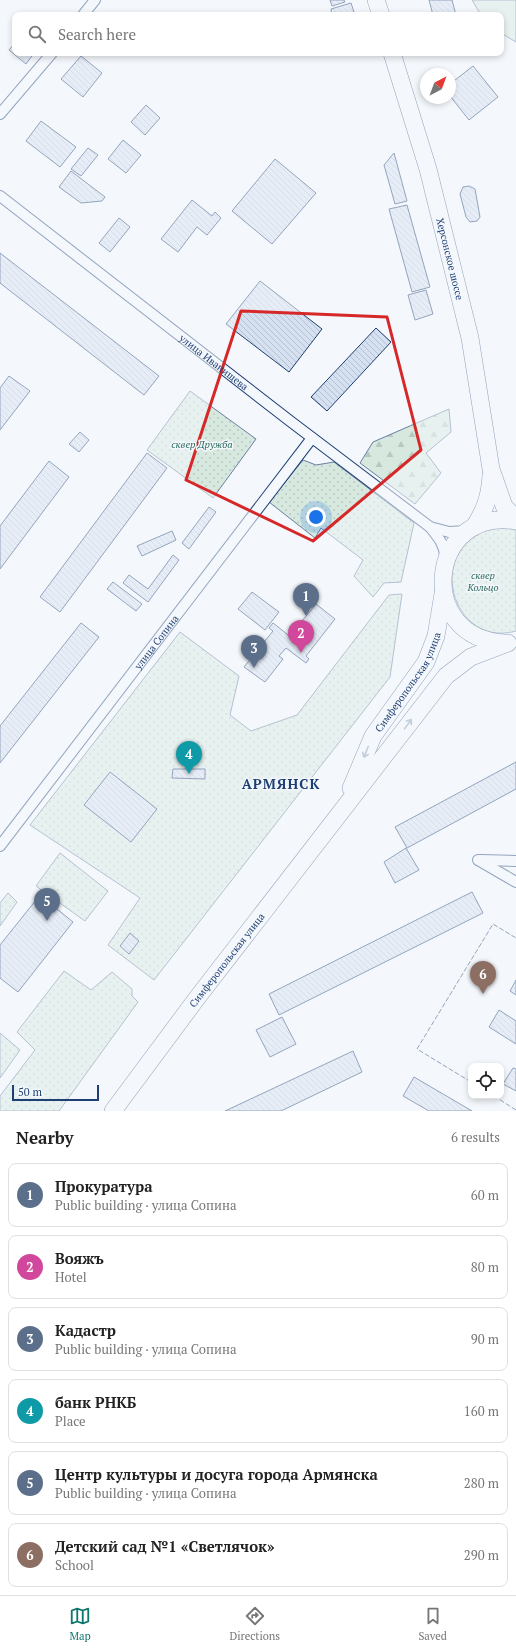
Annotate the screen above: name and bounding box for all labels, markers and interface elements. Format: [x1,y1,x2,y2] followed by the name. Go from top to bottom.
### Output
[12,12,504,56] search box
[26,23,48,45] icon: search
[58,24,136,44] text: Search here
[420,68,456,104] north arrow
[434,216,467,301] street label: Херсонское шоссе
[176,331,251,393] street label: улица Иванищева
[171,438,233,451] park label: сквер Дружба
[306,507,326,527] your location
[466,569,499,594] park label: сквер Кольцо
[293,583,319,616] pin: 1
[131,612,181,672] street label: улица Сопина
[288,620,314,653] pin: 2
[372,631,443,734] street label: Симферопольская улица
[241,635,267,668] pin: 3
[404,719,413,730] one-way arrow
[176,741,202,774] pin: 4
[362,746,370,758] one-way arrow
[242,774,320,793] district label: АРМЯНСК
[34,888,60,921] pin: 5
[186,910,267,1010] street label: Симферопольская улица
[470,961,496,994] pin: 6
[468,1063,504,1099] map controls
[468,1063,504,1099] button: locate
[12,1083,99,1102] scale bar
[18,1085,42,1099] text: 50 m
[16,1126,74,1149] text: Nearby
[451,1128,500,1146] text: 6 results
[55,1176,153,1196] text: Прокуратура
[26,1186,34,1204] text: 1
[471,1186,499,1204] text: 60 m
[55,1196,236,1214] text: Public building · улица Сопина
[55,1248,104,1268] text: Вояжъ
[26,1258,34,1276] text: 2
[471,1258,499,1276] text: 80 m
[55,1268,87,1286] text: Hotel
[55,1320,116,1340] text: Кадастр
[26,1330,34,1348] text: 3
[471,1330,499,1348] text: 90 m
[55,1340,236,1358] text: Public building · улица Сопина
[55,1392,136,1412] text: банк РНКБ
[26,1402,34,1420] text: 4
[464,1402,499,1420] text: 160 m
[55,1412,86,1430] text: Place
[55,1464,378,1484] text: Центр культуры и досуга города Армянска
[26,1474,34,1492] text: 5
[464,1474,499,1492] text: 280 m
[55,1484,236,1502] text: Public building · улица Сопина
[55,1536,275,1556] text: Детский сад №1 «Светлячок»
[26,1546,34,1564] text: 6
[464,1546,499,1564] text: 290 m
[55,1556,94,1574] text: School
[69,1605,91,1643] tab: Map
[229,1605,280,1643] tab: Directions
[418,1605,447,1643] tab: Saved

